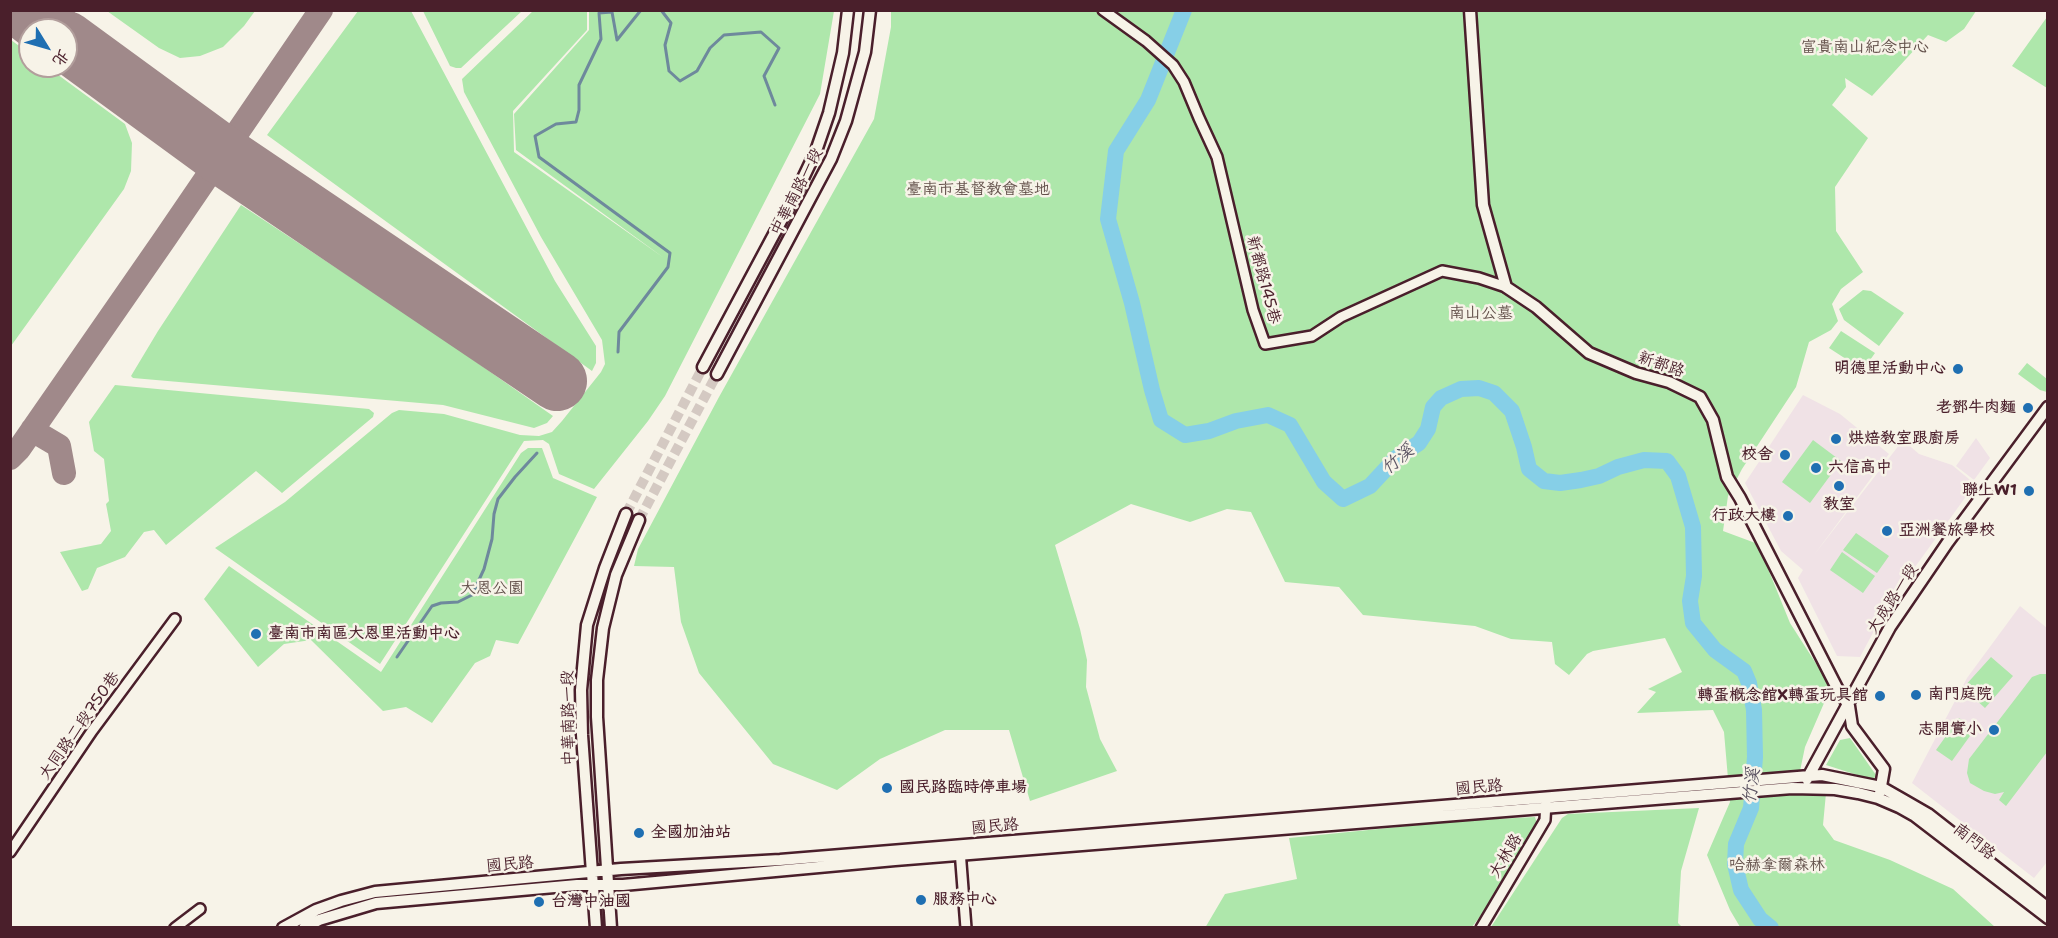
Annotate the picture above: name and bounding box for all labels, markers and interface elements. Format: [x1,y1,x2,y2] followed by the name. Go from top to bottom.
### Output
[18,18,78,78] north arrow
[1801,38,1929,58] park label: 富貴南山紀念中心
[48,45,74,71] text: 北
[767,145,827,239] street label: 中華南路一段
[906,180,1050,200] park label: 臺南市基督教會墓地
[1242,234,1284,326] street label: 新都路145巷
[1449,304,1513,324] park label: 南山公墓
[1635,348,1687,382] street label: 新都路
[1834,359,1946,379] place label: 明德里活動中心
[1951,362,1965,376] marker: 明德里活動中心
[1936,398,2016,418] place label: 老鄧牛肉麵
[2021,401,2035,415] marker: 老鄧牛肉麵
[1848,429,1960,449] place label: 烘焙教室跟廚房
[1829,432,1843,446] marker: 烘焙教室跟廚房
[1377,440,1419,480] water label: 竹溪
[1741,445,1773,465] place label: 校舍
[1778,448,1792,462] marker: 校舍
[1828,458,1892,478] place label: 六信高中
[1809,461,1823,475] marker: 六信高中
[1832,479,1846,493] marker: 教室
[1962,481,2017,501] place label: 聯上W1
[2022,484,2036,498] marker: 聯上W1
[1823,495,1855,515] place label: 教室
[1712,506,1776,526] place label: 行政大樓
[1781,509,1795,523] marker: 行政大樓
[1899,521,1995,541] place label: 亞洲餐旅學校
[1880,524,1894,538] marker: 亞洲餐旅學校
[1863,560,1923,638] street label: 大成路一段
[460,579,524,599] park label: 大恩公園
[268,624,460,644] place label: 臺南市南區大恩里活動中心
[249,627,263,641] marker: 臺南市南區大恩里活動中心
[36,668,124,784] street label: 大同路二段750巷
[559,670,579,766] street label: 中華南路一段
[1928,685,1992,705] place label: 南門庭院
[1697,686,1868,706] place label: 轉蛋概念館X轉蛋玩具館
[1909,688,1923,702] marker: 南門庭院
[1873,689,1887,703] marker: 轉蛋概念館X轉蛋玩具館
[1918,720,1982,740] place label: 志開實小
[1987,723,2001,737] marker: 志開實小
[1739,767,1765,805] water label: 竹溪
[1454,776,1504,800] street label: 國民路
[899,778,1027,798] place label: 國民路臨時停車場
[880,781,894,795] marker: 國民路臨時停車場
[970,815,1020,839] street label: 國民路
[1949,820,1999,864] street label: 南門路
[651,823,731,843] place label: 全國加油站
[632,826,646,840] marker: 全國加油站
[1485,830,1527,882] street label: 大林路
[485,853,535,877] street label: 國民路
[1729,856,1825,876] park label: 哈赫拿爾森林
[933,890,997,910] place label: 服務中心
[551,892,631,912] place label: 台灣中油國
[914,893,928,907] marker: 服務中心
[532,895,546,909] marker: 台灣中油國

